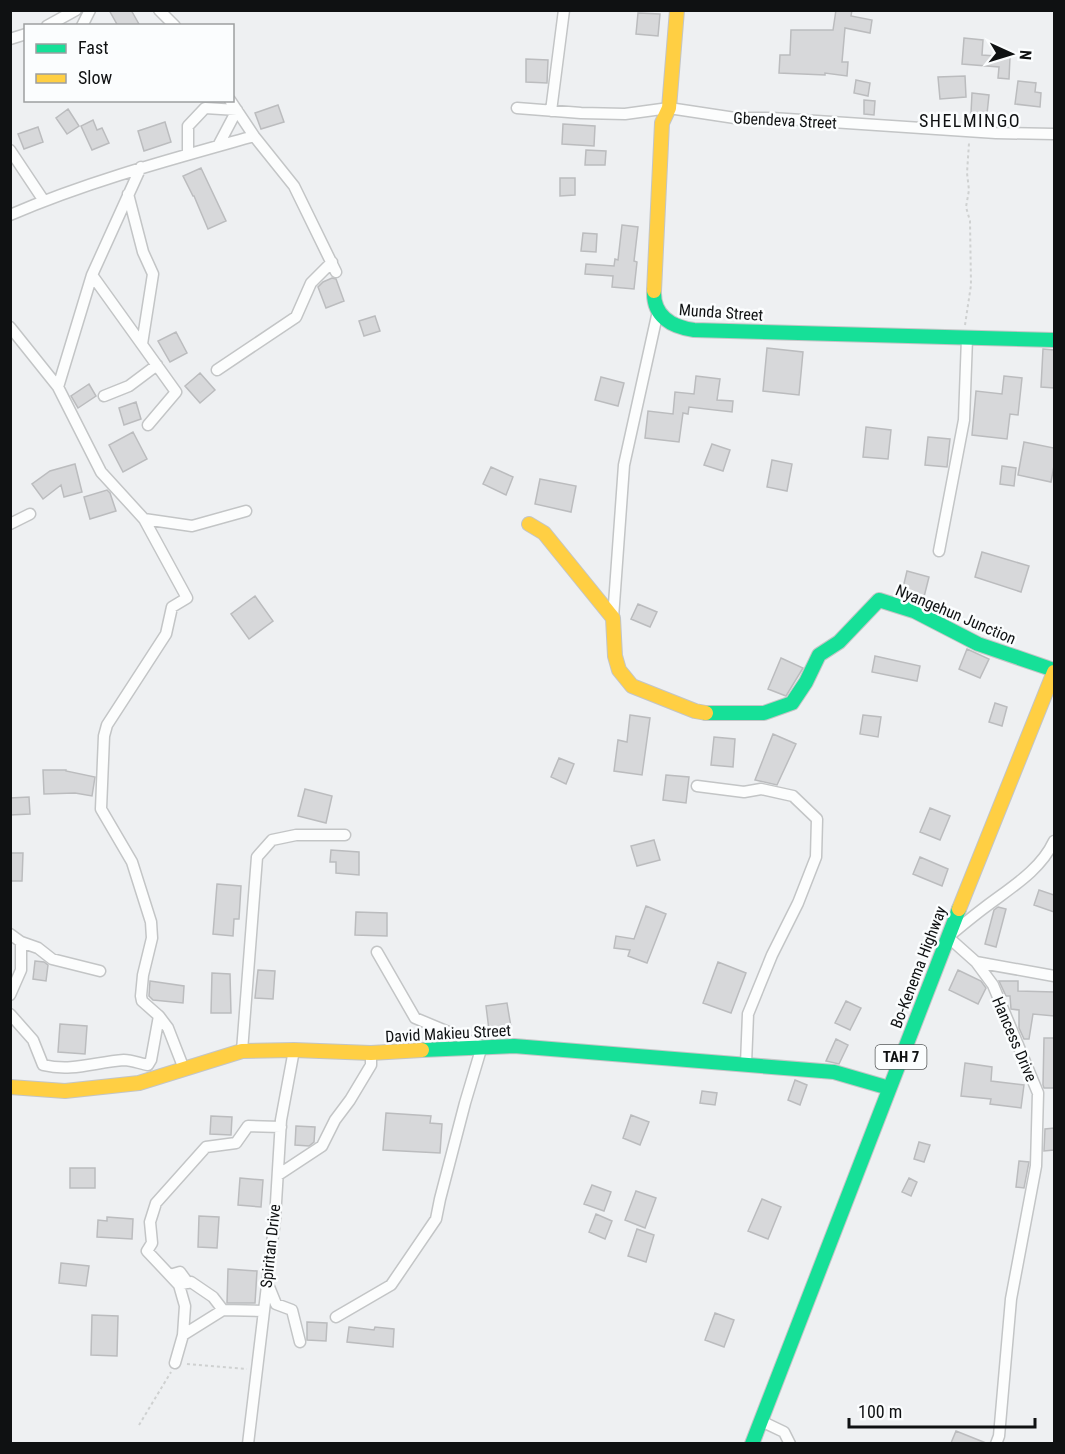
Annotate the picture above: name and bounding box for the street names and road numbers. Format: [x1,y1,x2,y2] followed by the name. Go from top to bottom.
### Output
[733,108,837,133] street label: Gbendeva Street
[678,300,764,325] street label: Munda Street
[893,581,1019,648] street label: Nyangehun Junction
[886,903,951,1031] street label: Bo-Kenema Highway
[988,994,1041,1085] street label: Hancess Drive
[385,1021,512,1046] street label: David Makieu Street
[876,1045,926,1069] road number: TAH 7
[257,1203,284,1289] street label: Spiritan Drive

